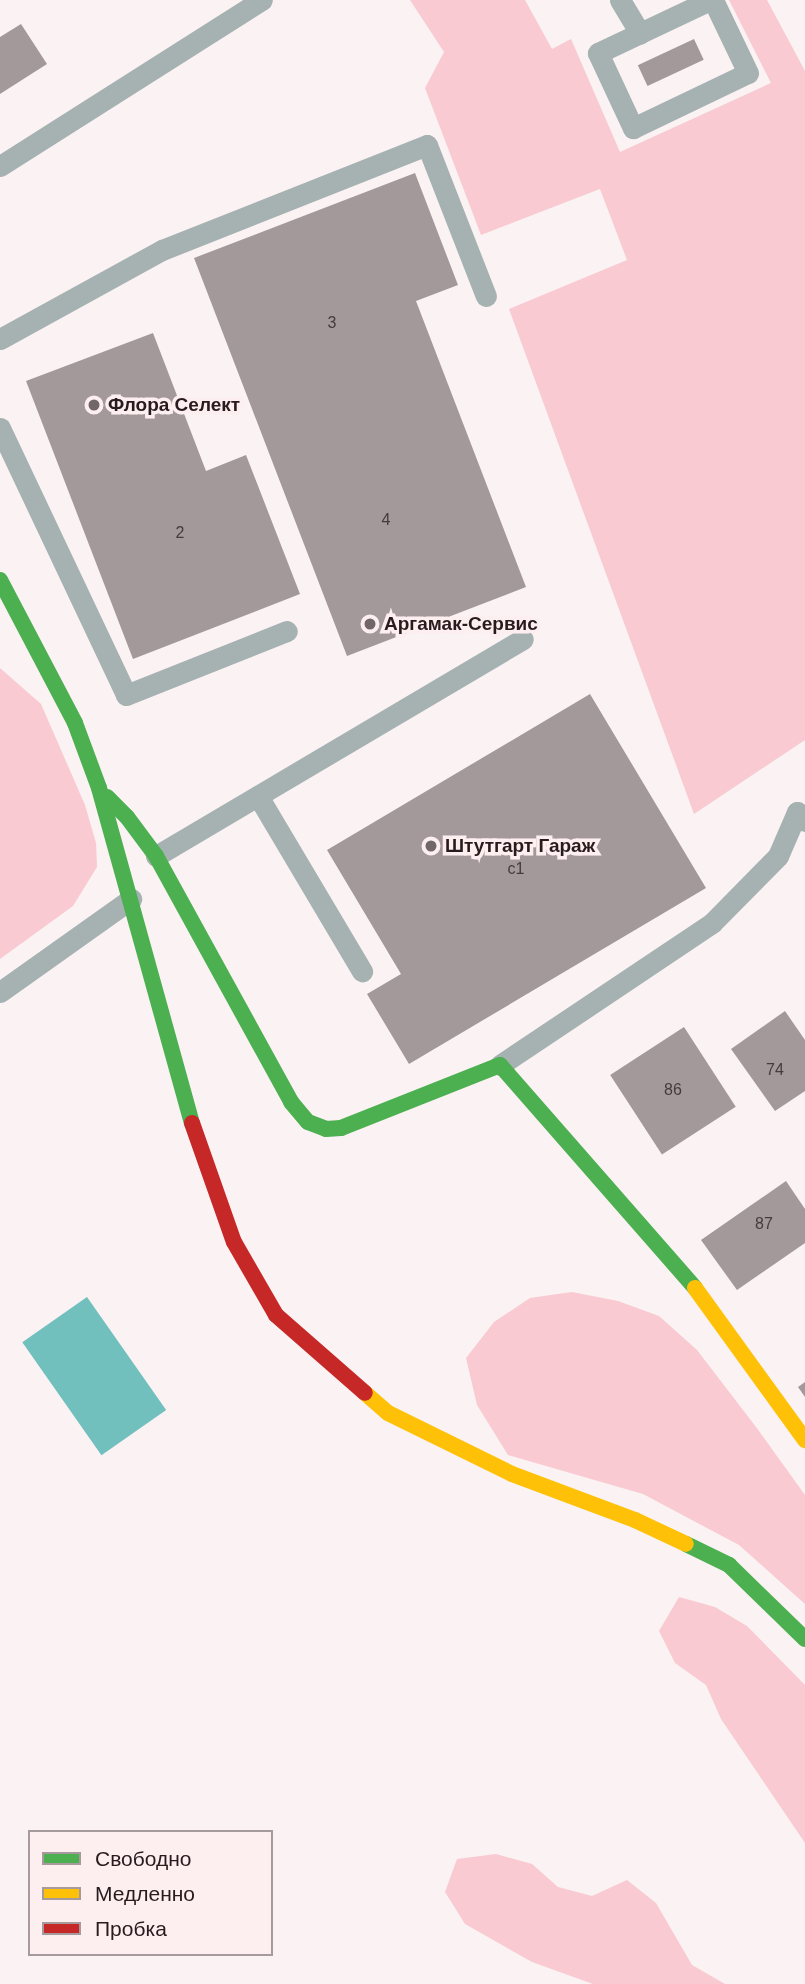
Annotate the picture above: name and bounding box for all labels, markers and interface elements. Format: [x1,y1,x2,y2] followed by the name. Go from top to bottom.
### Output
[328,313,336,333] house number: 3
[108,394,240,416] place label: Флора Селект
[86,397,102,413] marker: Флора Селект
[382,510,390,530] house number: 4
[176,523,184,543] house number: 2
[384,613,538,635] place label: Аргамак-Сервис
[362,616,378,632] marker: Аргамак-Сервис
[445,835,595,857] place label: Штутгарт Гараж
[423,838,439,854] marker: Штутгарт Гараж
[508,859,524,879] house number: с1
[766,1060,784,1080] house number: 74
[664,1080,682,1100] house number: 86
[755,1214,773,1234] house number: 87
[28,1830,273,1956] legend
[95,1847,192,1870] text: Свободно
[95,1882,195,1905] text: Медленно
[95,1917,167,1940] text: Пробка

